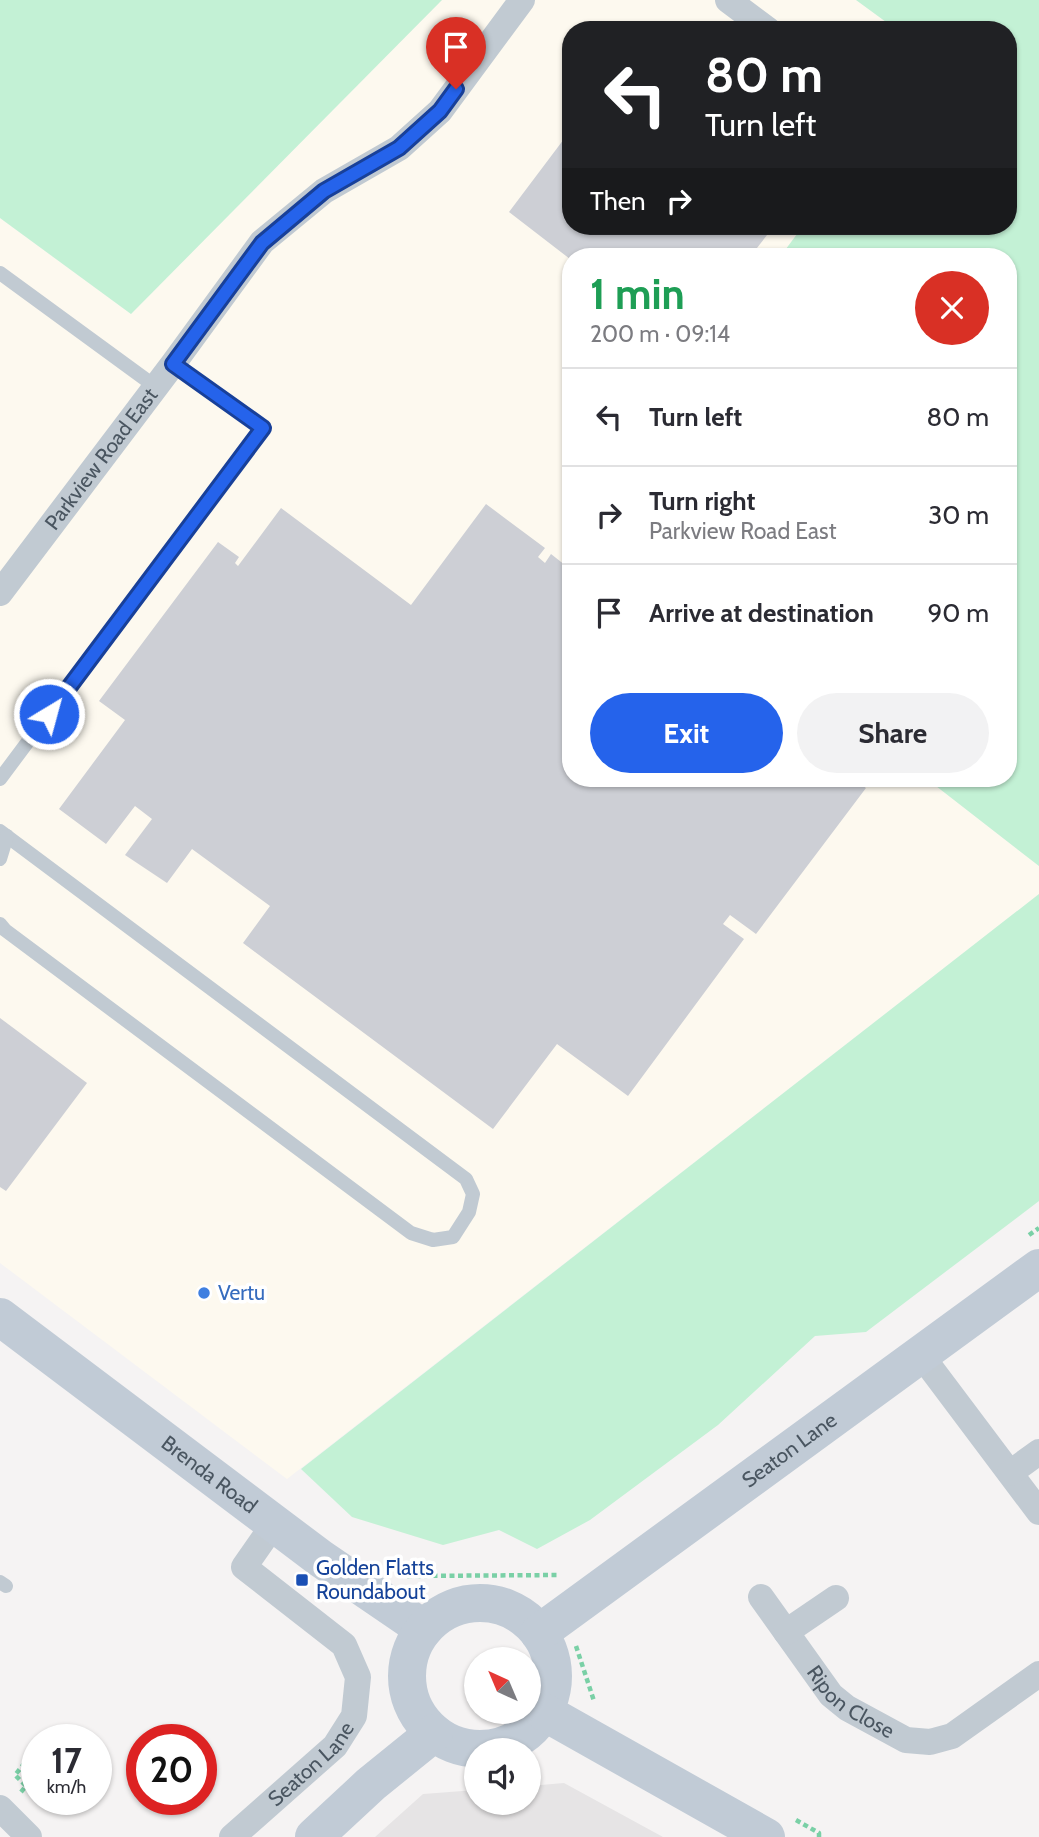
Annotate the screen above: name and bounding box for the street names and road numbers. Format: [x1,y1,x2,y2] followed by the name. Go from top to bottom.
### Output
[39,383,162,534] street label: Parkview Road East
[737,1407,842,1493] street label: Seaton Lane
[157,1430,262,1518] street label: Brenda Road
[802,1660,899,1743] street label: Ripon Close
[263,1717,359,1811] street label: Seaton Lane

